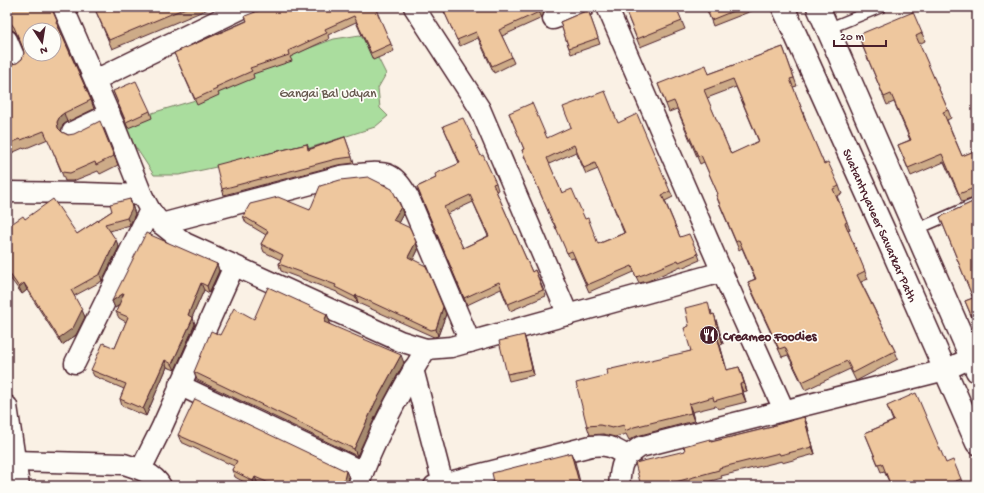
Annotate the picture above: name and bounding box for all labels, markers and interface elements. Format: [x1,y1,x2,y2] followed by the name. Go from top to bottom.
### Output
[22,22,62,62] north arrow
[834,22,886,48] scale bar
[840,31,865,45] text: 20 m
[39,43,48,56] text: N
[280,87,377,102] park label: Gangai Bal Udyan
[838,147,919,305] street label: Svatantryaveer Savarkar Path
[698,324,720,346] restaurant icon: Creameo Foodies
[722,330,818,345] place label: Creameo Foodies

